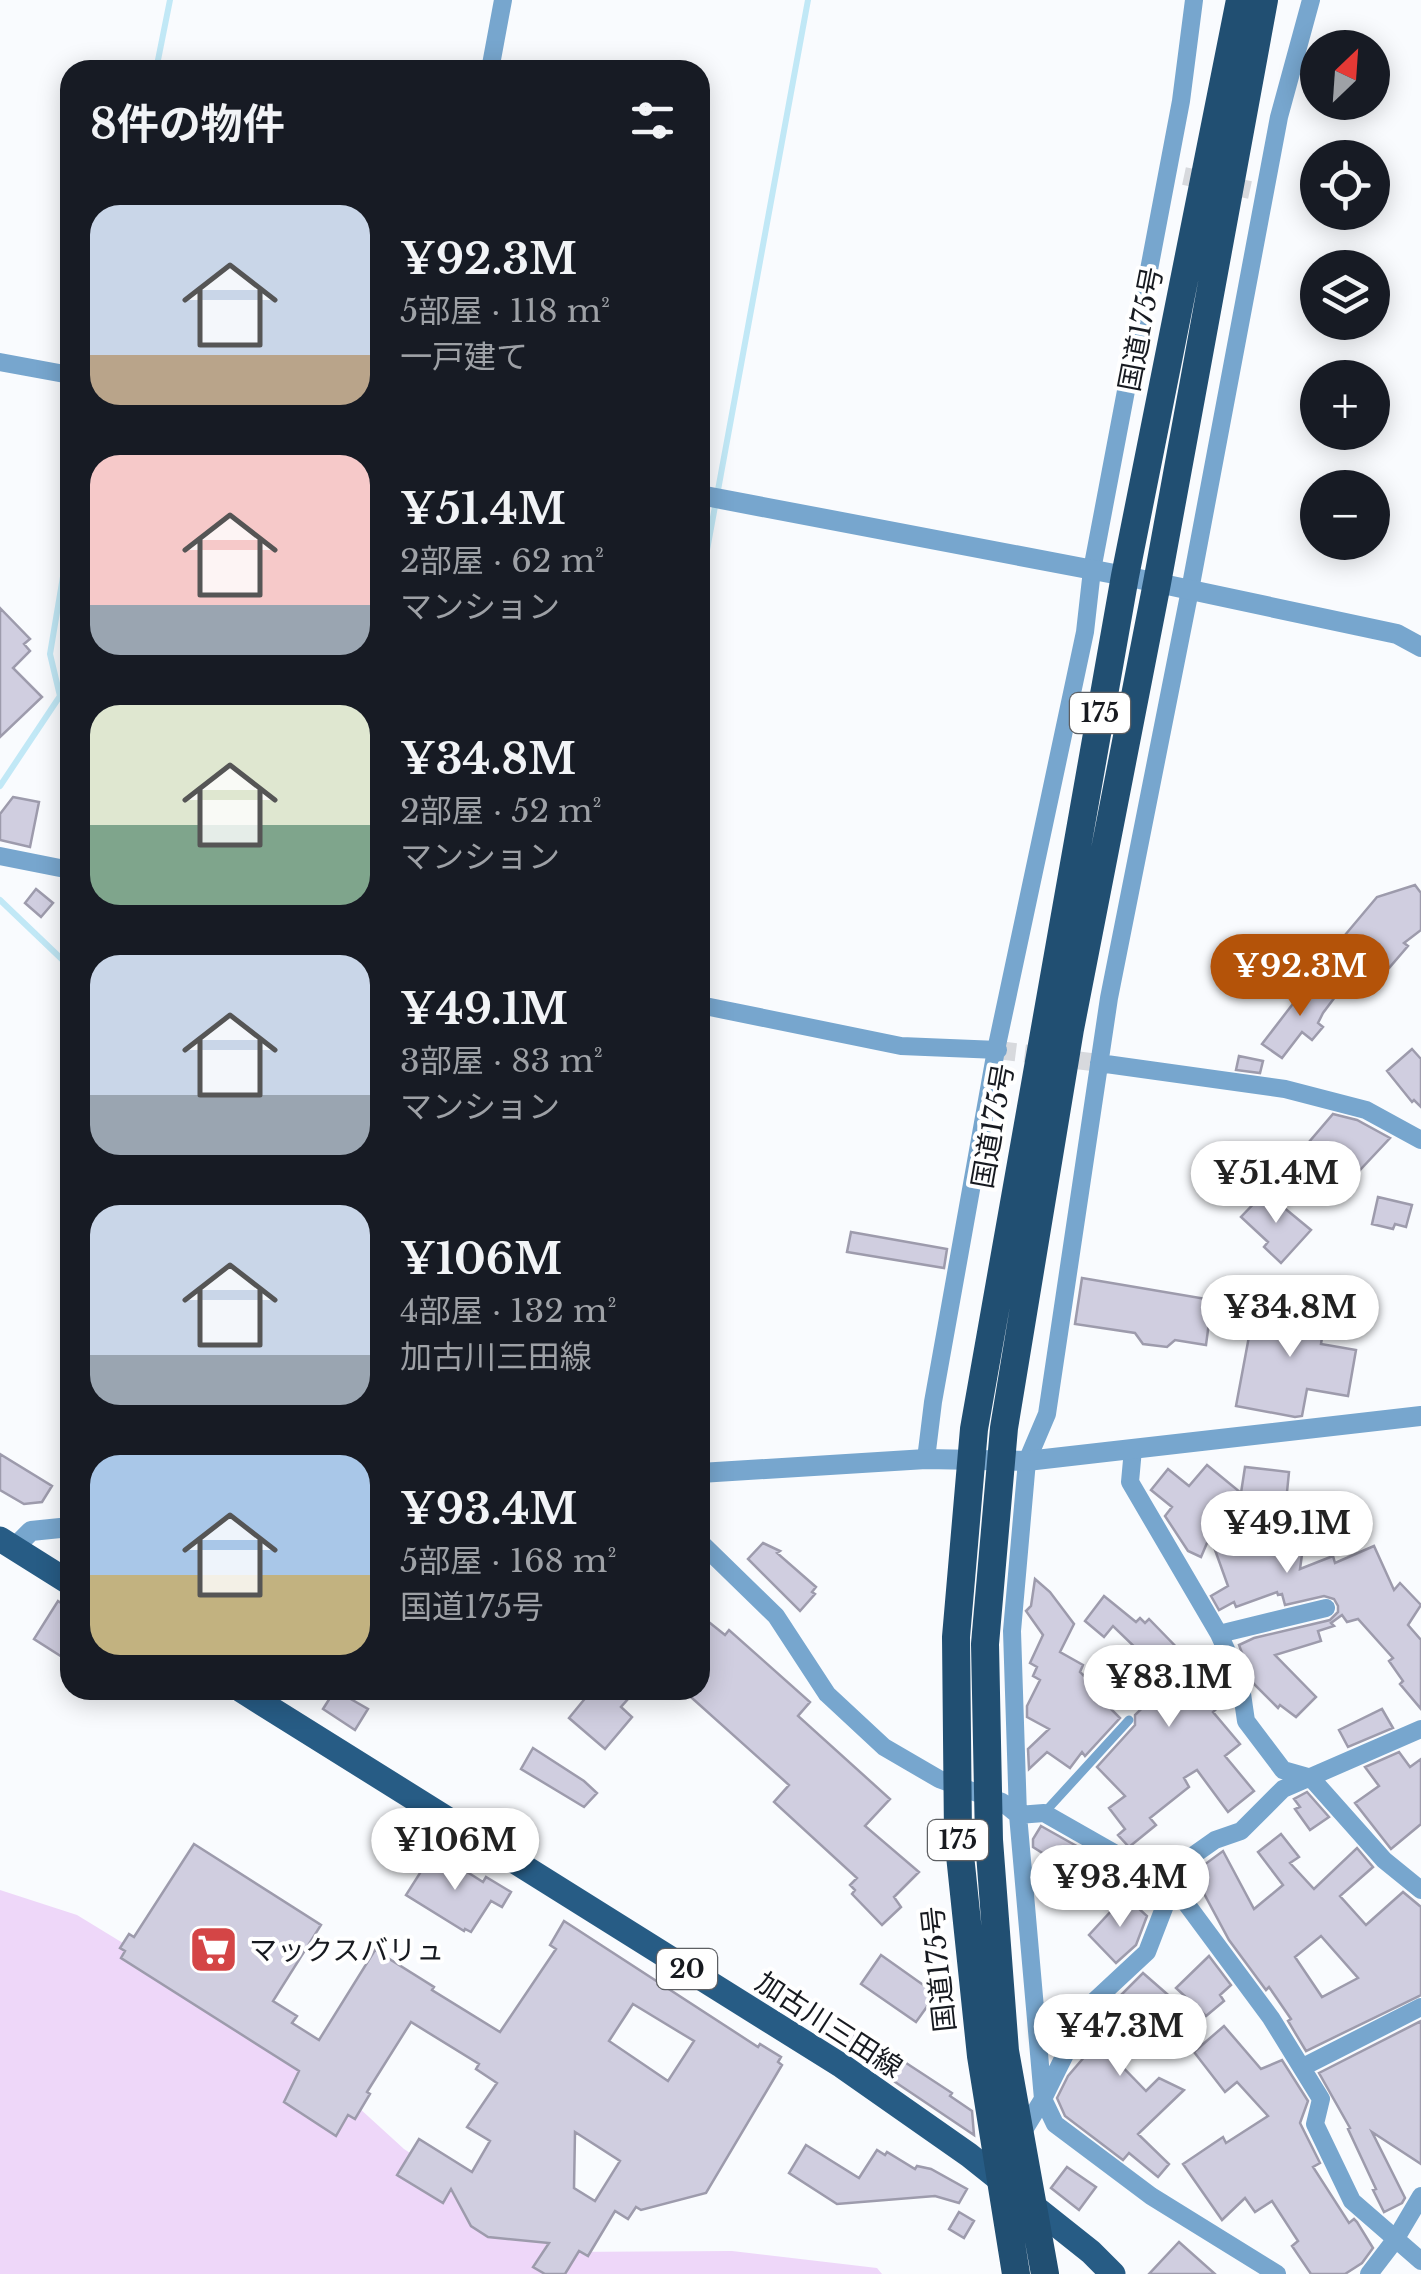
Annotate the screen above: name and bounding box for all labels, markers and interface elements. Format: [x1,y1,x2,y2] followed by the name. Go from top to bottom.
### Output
[1300,30,1390,120] north arrow
[1300,30,1390,560] map controls
[625,93,680,148] icon: filters
[90,98,285,150] text: 8件の物件
[1300,140,1390,230] button: locate
[400,233,577,285] text: ¥92.3M
[170,245,290,365] icon: home
[1300,250,1390,340] button: layers
[1112,264,1170,394] street label: 国道175号
[400,291,610,331] text: 5部屋 · 118 m²
[400,337,528,377] text: 一戸建て
[1300,360,1390,450] button: +
[1300,470,1390,560] button: −
[400,483,566,535] text: ¥51.4M
[170,495,290,615] icon: home
[400,541,604,581] text: 2部屋 · 62 m²
[400,587,560,627] text: マンション
[1070,693,1130,733] road number: 175
[400,733,576,785] text: ¥34.8M
[170,745,290,865] icon: home
[400,791,602,831] text: 2部屋 · 52 m²
[400,837,560,877] text: マンション
[1219,934,1381,1019] pin: ¥92.3M
[1233,946,1367,986] text: ¥92.3M
[400,983,568,1035] text: ¥49.1M
[170,995,290,1115] icon: home
[400,1041,603,1081] text: 3部屋 · 83 m²
[965,1061,1021,1191] street label: 国道175号
[400,1087,560,1127] text: マンション
[1195,1141,1357,1226] pin: ¥51.4M
[1213,1153,1339,1193] text: ¥51.4M
[400,1233,562,1285] text: ¥106M
[170,1245,290,1365] icon: home
[1209,1275,1371,1360] pin: ¥34.8M
[1223,1287,1357,1327] text: ¥34.8M
[400,1291,617,1331] text: 4部屋 · 132 m²
[400,1337,592,1377] text: 加古川三田線
[400,1483,578,1535] text: ¥93.4M
[1206,1491,1368,1576] pin: ¥49.1M
[170,1495,290,1615] icon: home
[1223,1503,1351,1543] text: ¥49.1M
[400,1541,617,1581] text: 5部屋 · 168 m²
[400,1587,544,1627] text: 国道175号
[1088,1645,1250,1730] pin: ¥83.1M
[1106,1657,1232,1697] text: ¥83.1M
[385,1808,525,1893] pin: ¥106M
[393,1820,517,1860] text: ¥106M
[928,1820,988,1860] road number: 175
[1039,1845,1201,1930] pin: ¥93.4M
[1052,1857,1188,1897] text: ¥93.4M
[915,1904,963,2034] street label: 国道175号
[188,1924,240,1976] supermarket icon: マックスバリュ
[249,1933,444,1968] place label: マックスバリュ
[657,1949,717,1989] road number: 20
[749,1965,909,2085] street label: 加古川三田線
[1039,1994,1201,2079] pin: ¥47.3M
[1056,2006,1184,2046] text: ¥47.3M

